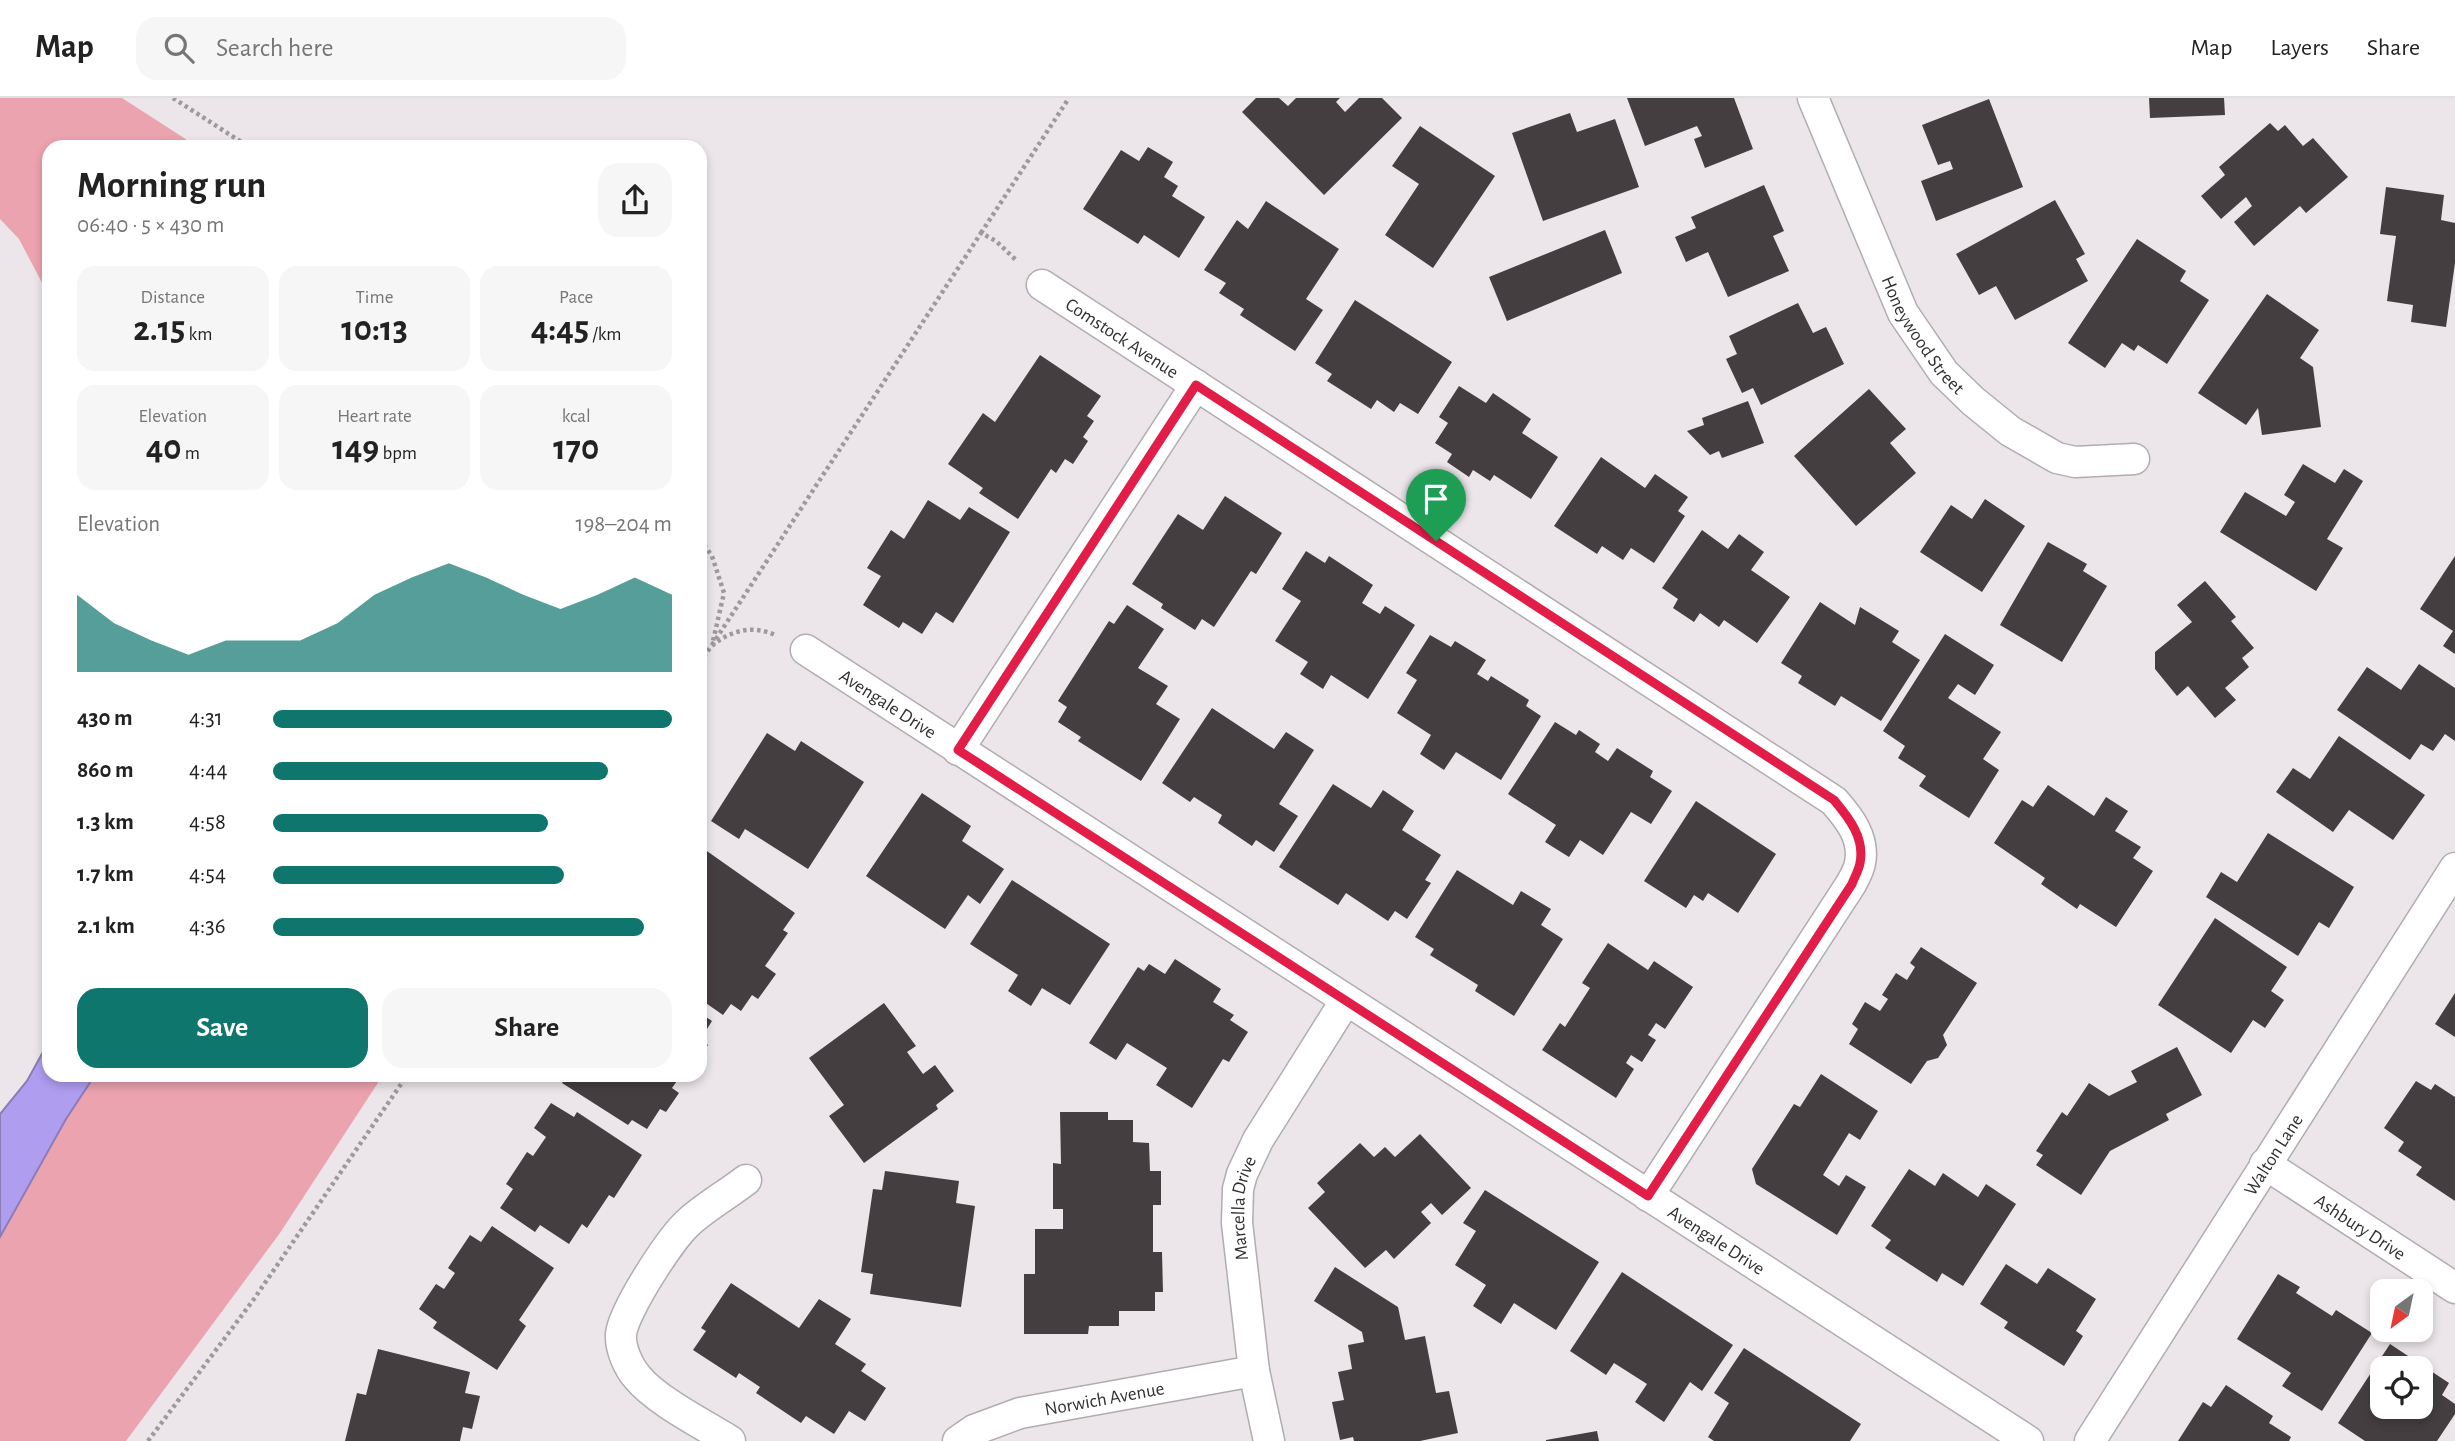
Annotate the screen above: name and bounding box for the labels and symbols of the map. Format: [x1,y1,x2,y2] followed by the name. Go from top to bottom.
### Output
[1877,273,1968,398] street label: Honeywood Street
[1062,295,1182,382] street label: Comstock Avenue
[1406,469,1466,541] pin
[836,666,939,743] street label: Avengale Drive
[2241,1111,2307,1199] street label: Walton Lane
[1229,1153,1260,1261] street label: Marcella Drive
[2311,1191,2409,1264] street label: Ashbury Drive
[1664,1203,1768,1279] street label: Avengale Drive
[2370,1279,2432,1342] north arrow
[1043,1379,1166,1419] street label: Norwich Avenue

